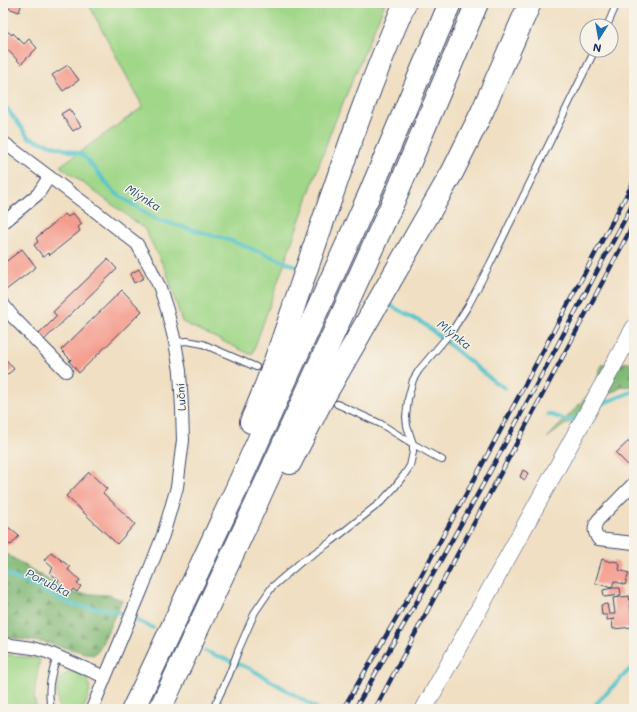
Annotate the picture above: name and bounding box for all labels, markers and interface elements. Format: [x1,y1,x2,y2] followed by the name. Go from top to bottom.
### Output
[579,18,619,58] north arrow
[591,40,603,56] text: N
[123,180,164,214] water label: Mlýnka
[434,316,475,353] water label: Mlýnka
[172,383,189,411] street label: Luční
[23,564,74,600] water label: Porubka

